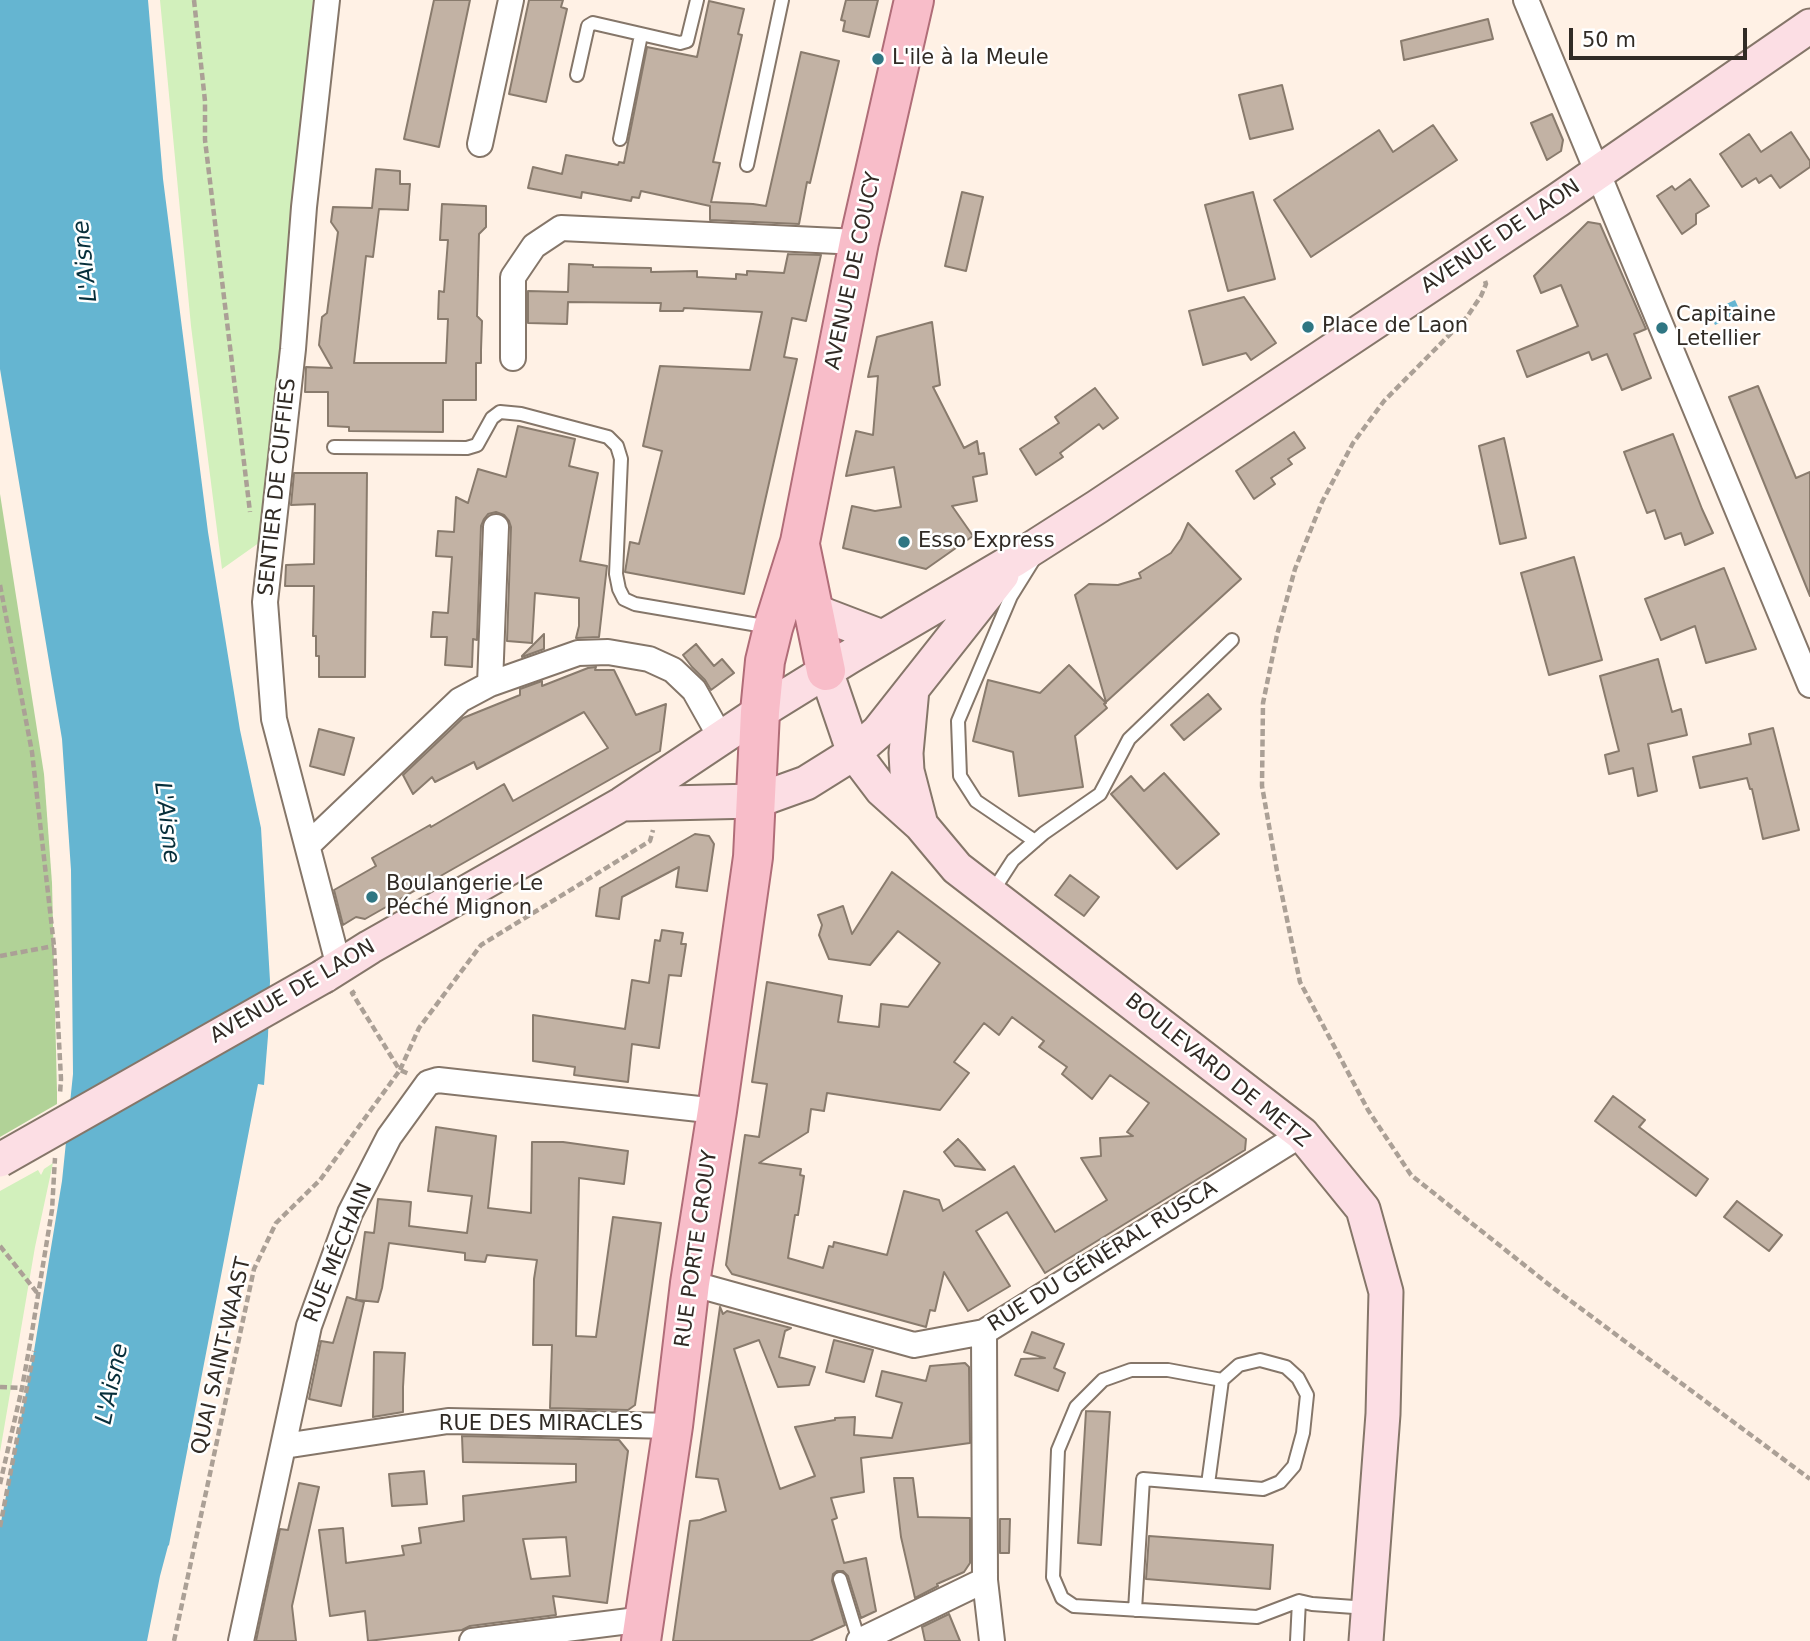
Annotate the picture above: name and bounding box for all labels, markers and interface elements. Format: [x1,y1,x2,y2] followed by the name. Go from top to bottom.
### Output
[1572,14,1750,58] scale bar
[1582,28,1636,52] text: 50 m
[892,46,1049,72] place label: L'ile à la Meule
[870,51,886,67] marker: L'ile à la Meule
[821,170,887,372] street label: AVENUE DE COUCY
[1417,174,1585,300] street label: AVENUE DE LAON
[68,219,104,303] water label: L'Aisne
[1676,303,1776,353] place label: Capitaine Letellier
[1322,314,1468,340] place label: Place de Laon
[1300,319,1316,335] marker: Place de Laon
[1654,320,1670,336] marker: Capitaine Letellier
[254,377,302,597] street label: SENTIER DE CUFFIES
[918,529,1055,555] place label: Esso Express
[896,534,912,550] marker: Esso Express
[147,781,185,865] water label: L'Aisne
[386,872,543,922] place label: Boulangerie Le Péché Mignon
[364,889,380,905] marker: Boulangerie Le Péché Mignon
[206,935,380,1049] street label: AVENUE DE LAON
[1120,989,1314,1153] street label: BOULEVARD DE METZ
[671,1149,723,1349] street label: RUE PORTE CROUY
[984,1176,1222,1338] street label: RUE DU GÉNÉRAL RUSCA
[300,1180,378,1326] street label: RUE MÉCHAIN
[187,1255,257,1457] street label: QUAI SAINT-WAAST
[91,1341,135,1427] water label: L'Aisne
[439,1412,643,1438] street label: RUE DES MIRACLES

